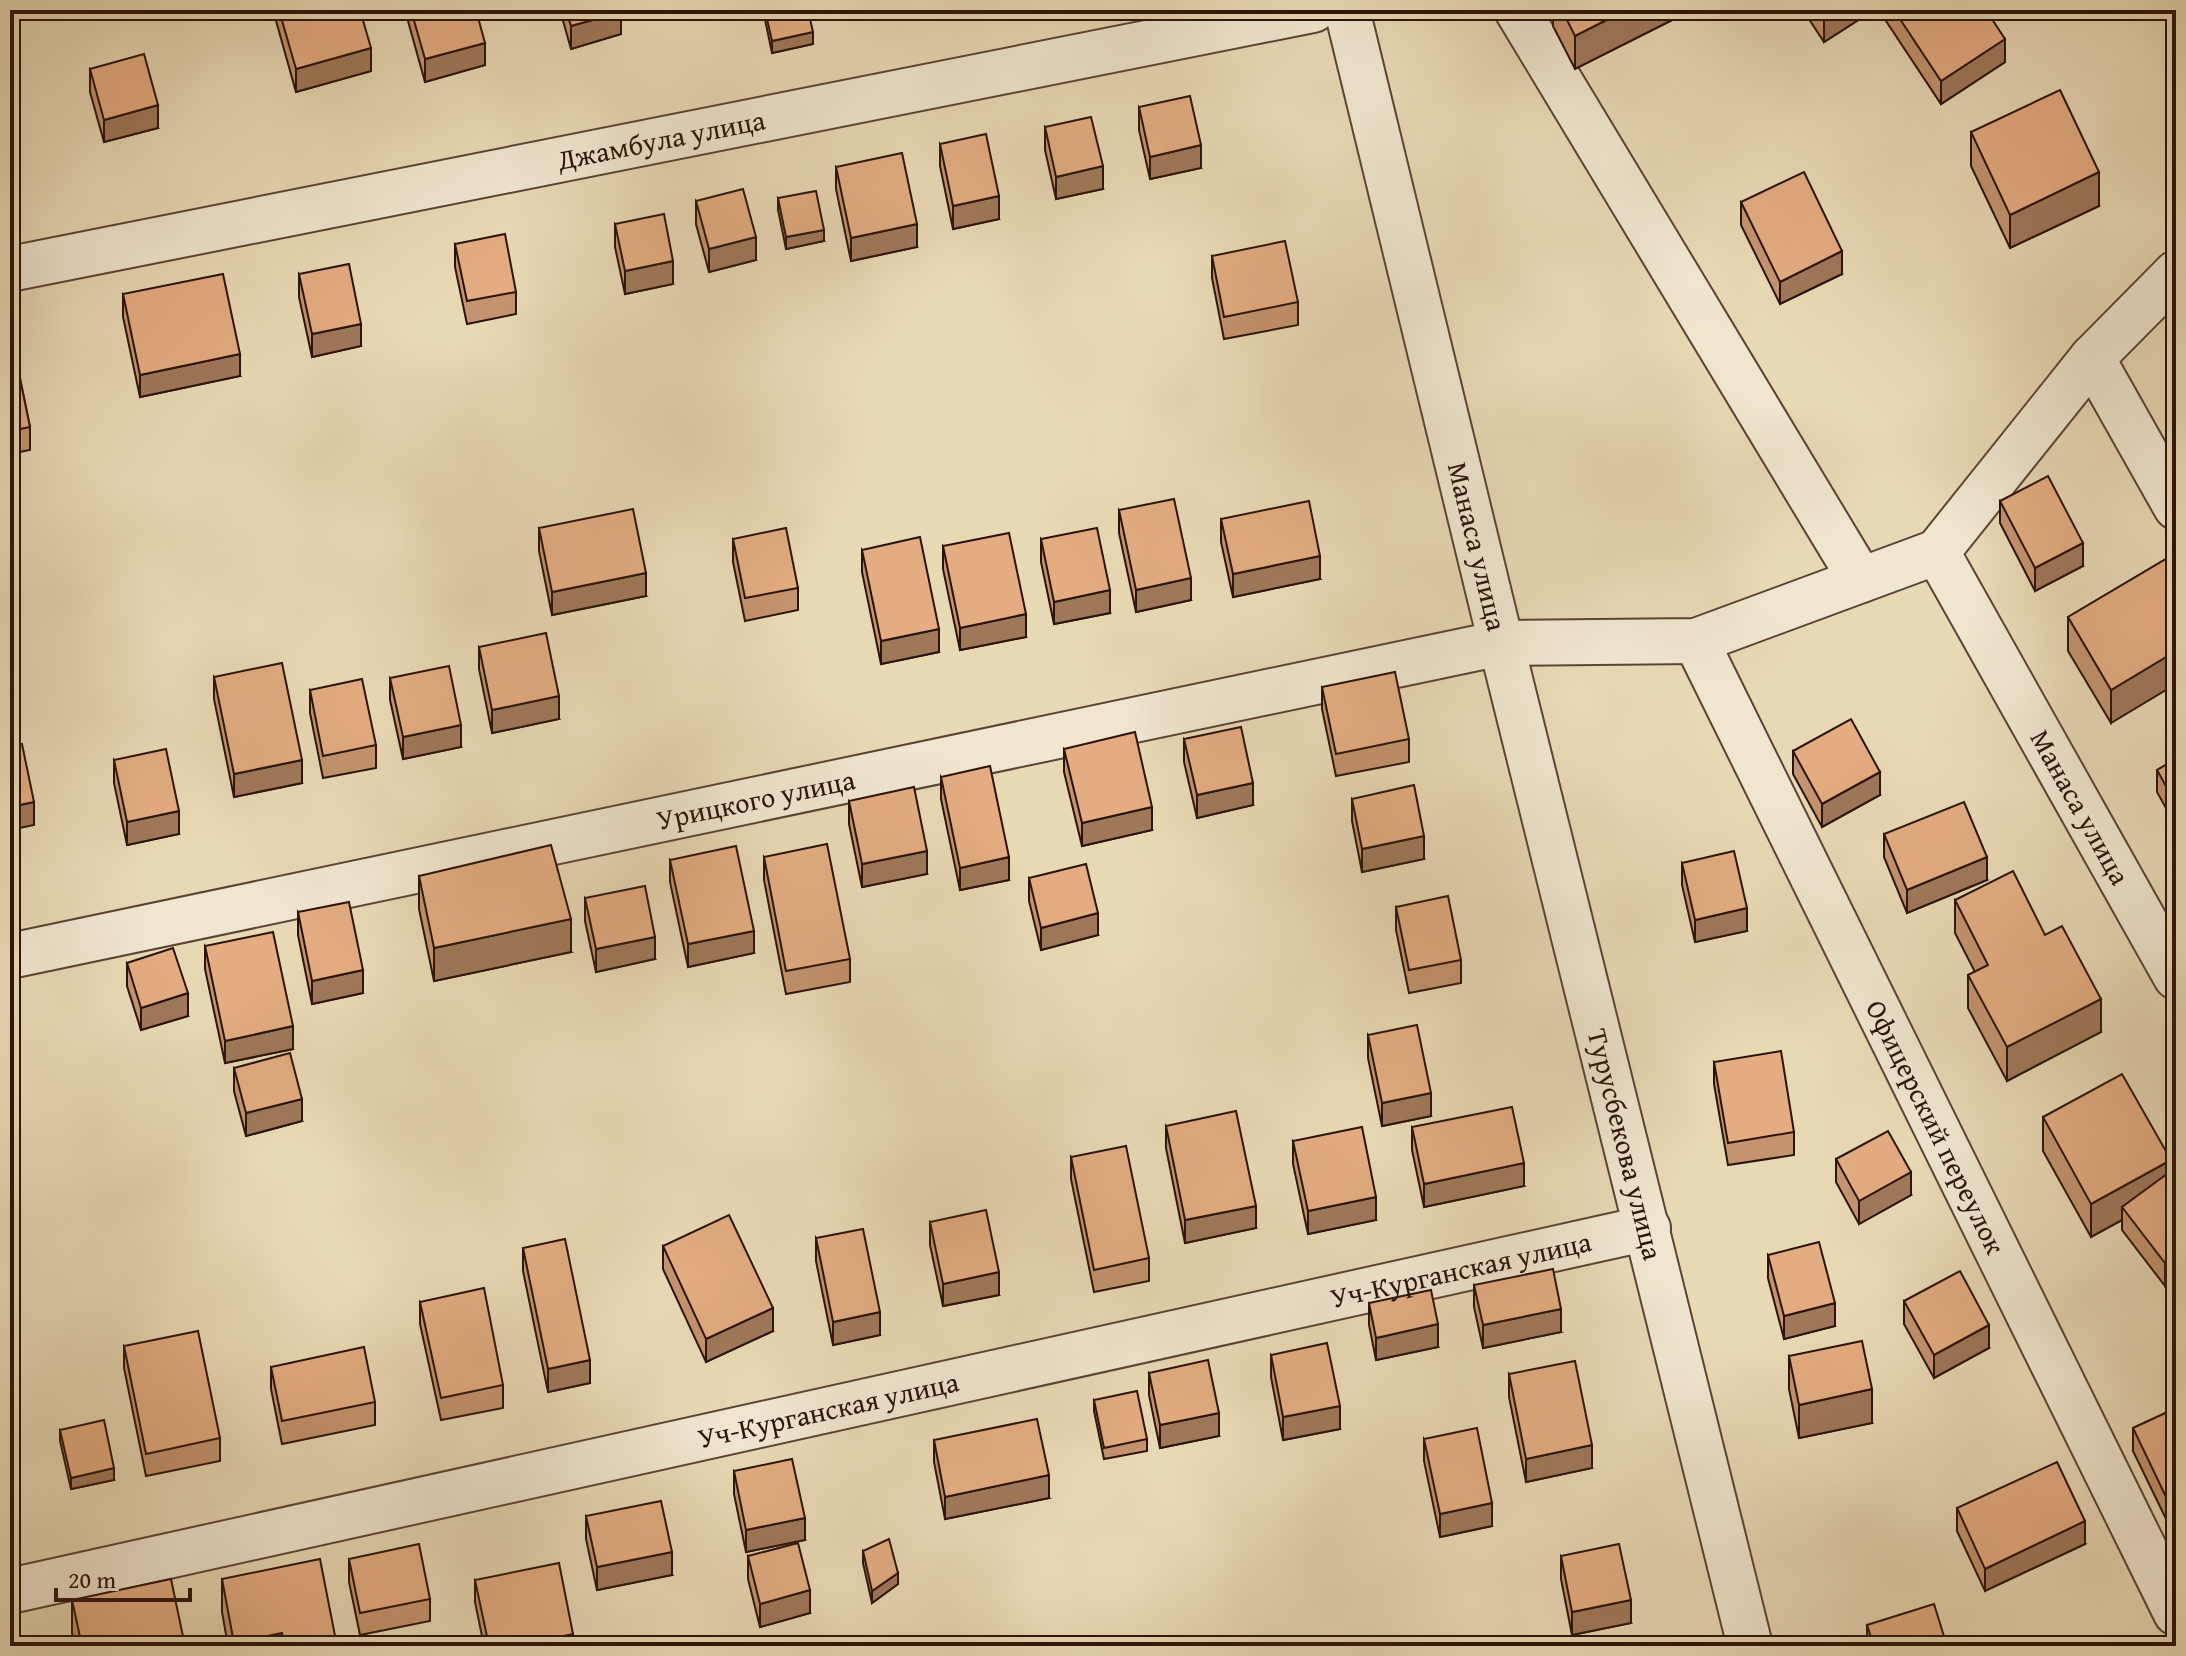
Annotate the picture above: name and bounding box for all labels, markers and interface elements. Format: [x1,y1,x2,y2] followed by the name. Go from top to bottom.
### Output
[553,98,769,180] street label: Джамбула улица
[1438,458,1518,636] street label: Манаса улица
[2021,722,2141,893] street label: Манаса улица
[653,758,859,840] street label: Урицкого улица
[1856,993,2017,1261] street label: Офицерский переулок
[1577,1024,1675,1265] street label: Турусбекова улица
[1326,1220,1596,1318] street label: Уч-Курганская улица
[694,1360,963,1458] street label: Уч-Курганская улица
[56,1552,190,1602] scale bar
[68,1562,116,1597] text: 20 m

